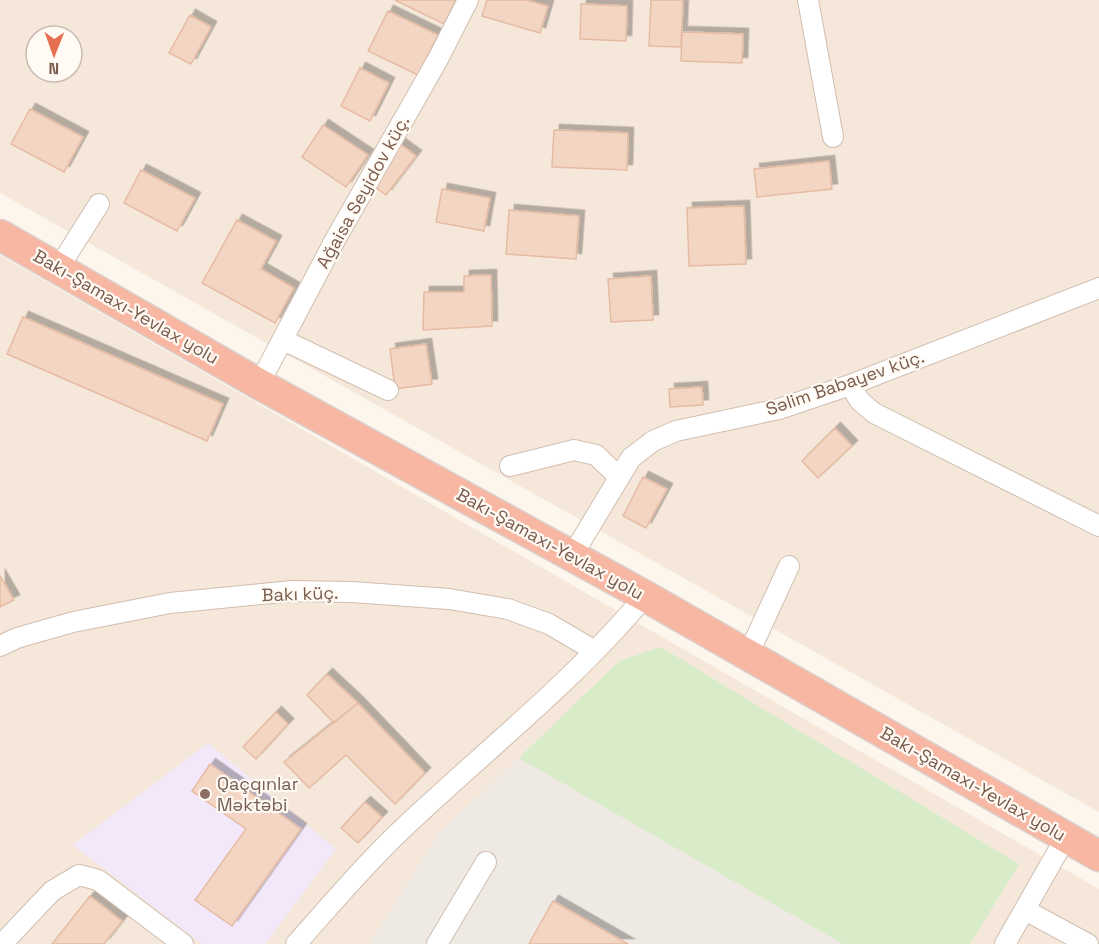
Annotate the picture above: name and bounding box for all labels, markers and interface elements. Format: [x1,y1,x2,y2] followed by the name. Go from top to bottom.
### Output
[24,24,84,84] north arrow
[48,58,59,79] text: N
[311,111,414,272] street label: Ağaisa Seyidov küç.
[29,244,223,369] street label: Bakı-Şamaxı-Yevlax yolu
[763,345,927,420] street label: Səlim Babayev küç.
[453,482,648,605] street label: Bakı-Şamaxı-Yevlax yolu
[261,581,339,606] street label: Bakı küç.
[876,721,1070,846] street label: Bakı-Şamaxı-Yevlax yolu
[217,772,299,816] place label: Qaçqınlar Məktəbi
[198,787,212,801] marker: Qaçqınlar Məktəbi

